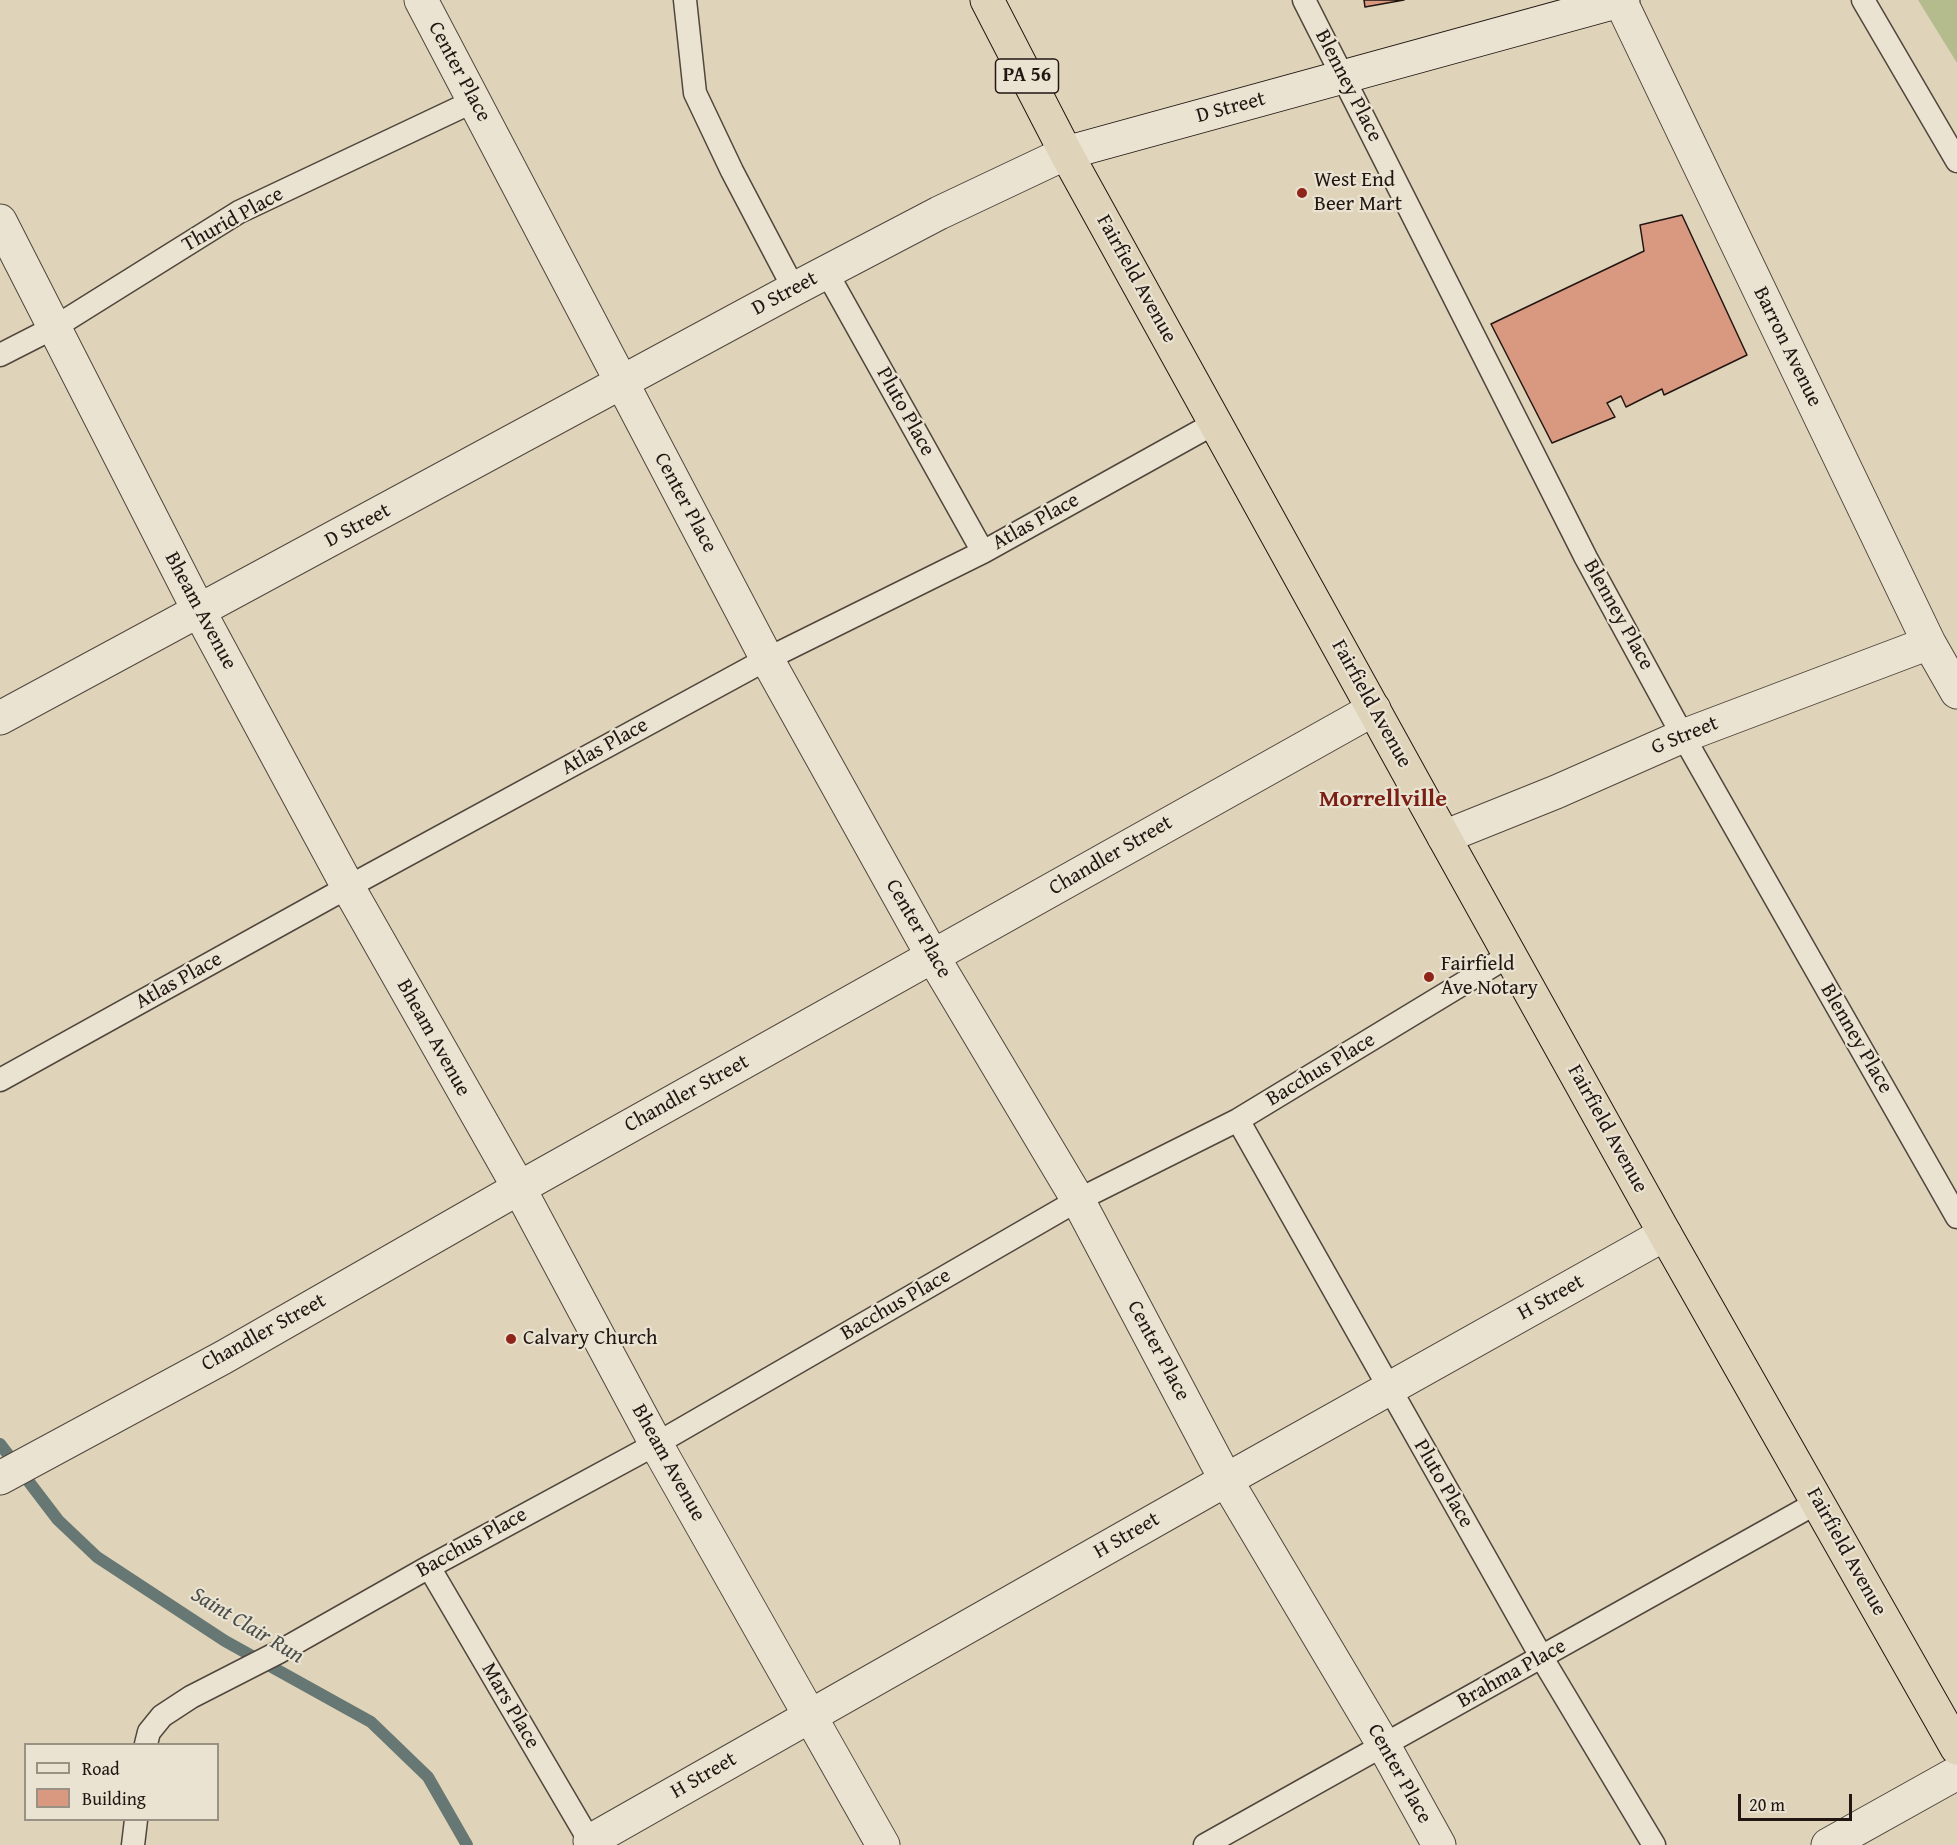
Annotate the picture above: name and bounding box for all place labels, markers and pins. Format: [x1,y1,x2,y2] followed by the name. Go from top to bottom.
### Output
[1314,168,1402,218] place label: West End Beer Mart
[1295,186,1309,200] marker: West End Beer Mart
[1441,952,1538,1002] place label: Fairfield Ave Notary
[1422,970,1436,984] marker: Fairfield Ave Notary
[523,1326,658,1352] place label: Calvary Church
[504,1332,518,1346] marker: Calvary Church

